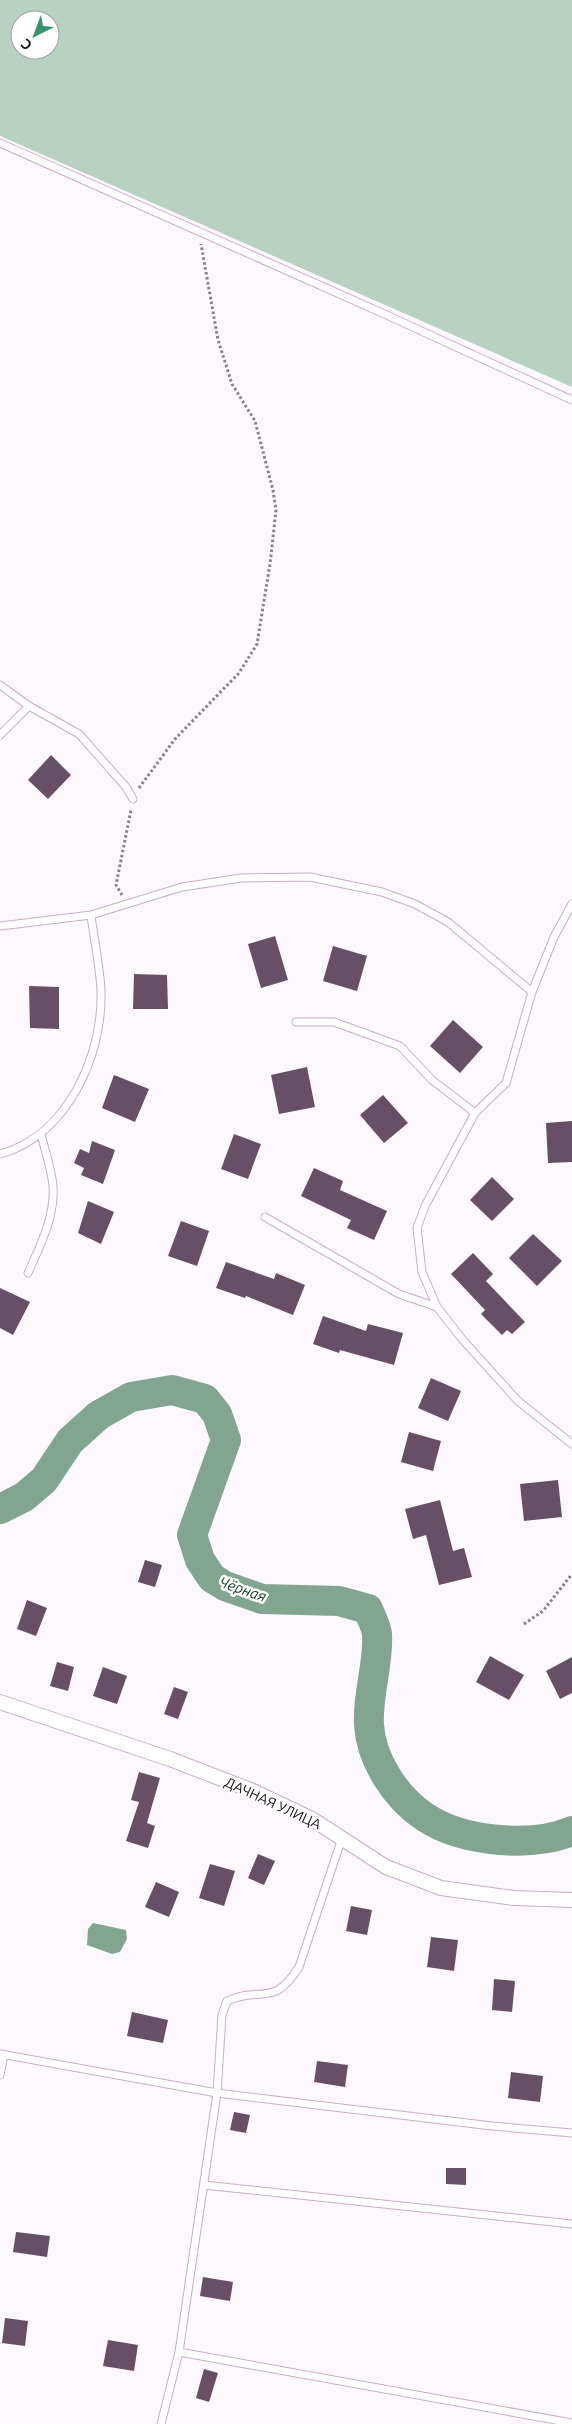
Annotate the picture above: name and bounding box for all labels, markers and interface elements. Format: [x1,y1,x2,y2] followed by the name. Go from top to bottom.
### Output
[10,10,60,60] north arrow
[18,36,35,54] text: С
[217,1573,269,1605] water label: Чёрная
[222,1774,324,1832] street label: ДАЧНАЯ УЛИЦА

